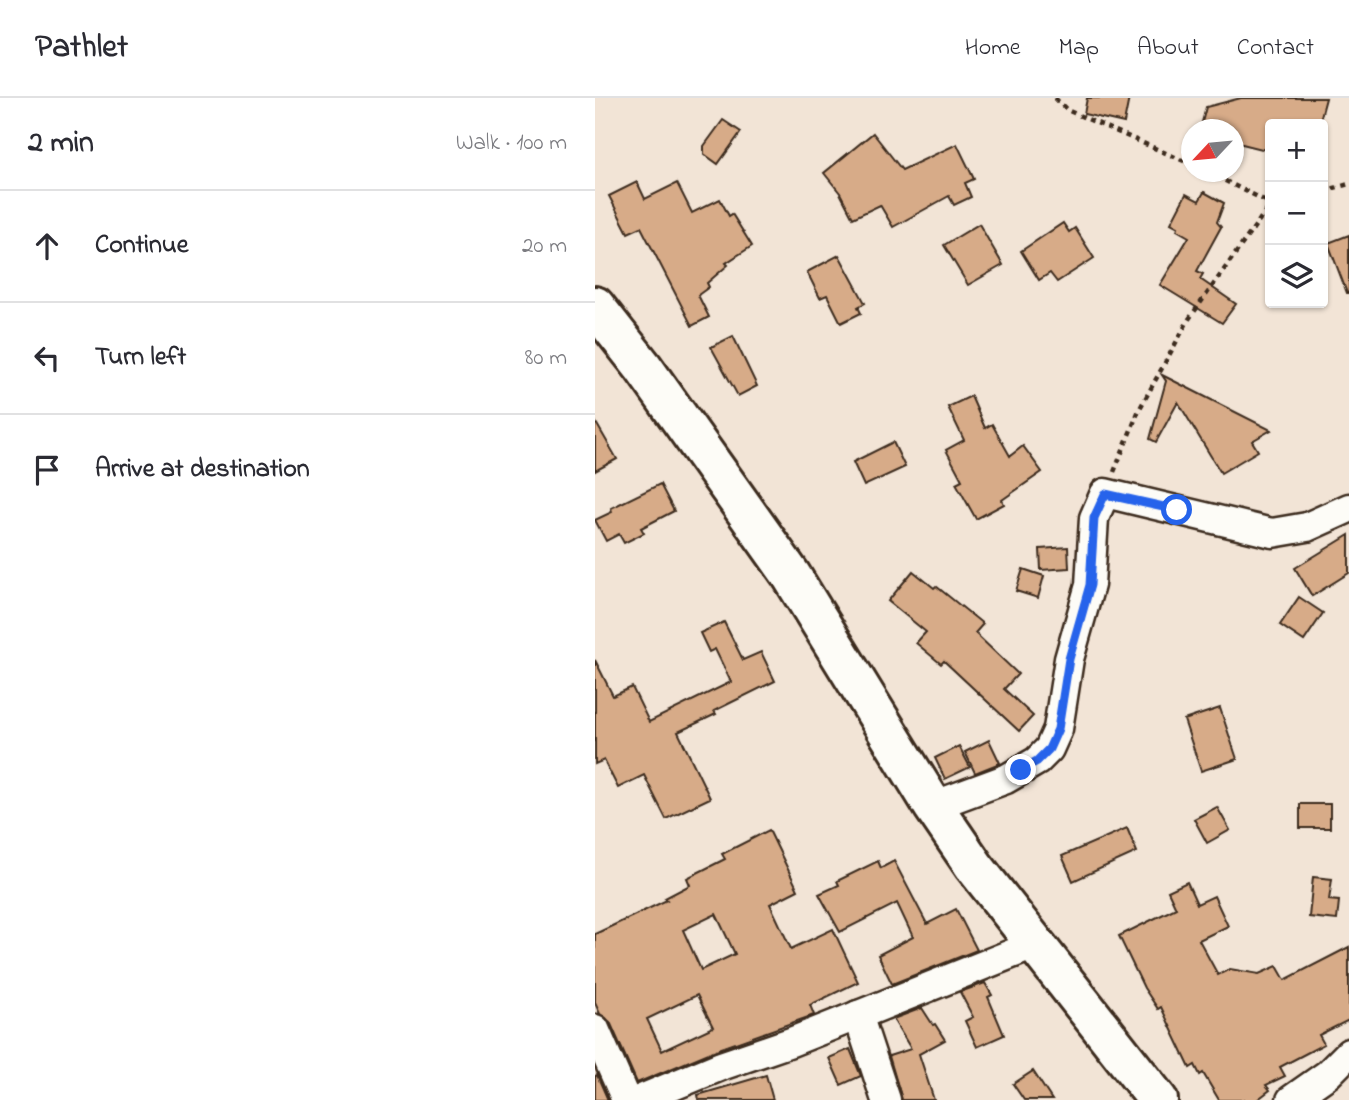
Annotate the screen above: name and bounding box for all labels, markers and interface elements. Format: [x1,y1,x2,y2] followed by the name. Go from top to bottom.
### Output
[35,24,128,72] text: Pathlet
[965,31,1021,66] text: Home
[1059,31,1099,66] text: Map
[1137,31,1199,66] text: About
[1237,31,1314,66] text: Contact
[1181,119,1244,182] north arrow
[1265,119,1328,308] map controls
[1265,119,1328,182] button: +
[28,122,94,166] text: 2 min
[456,127,567,160] text: Walk · 100 m
[1265,182,1328,245] button: −
[28,227,66,265] icon: ahead
[95,227,188,265] text: Continue
[522,230,567,263] text: 20 m
[1265,245,1328,308] button: layers
[28,339,66,377] icon: left
[95,339,186,377] text: Turn left
[525,342,567,375] text: 80 m
[28,451,66,489] icon: arrive
[95,451,310,489] text: Arrive at destination
[1161,494,1192,525] route start
[1005,754,1036,785] route end

